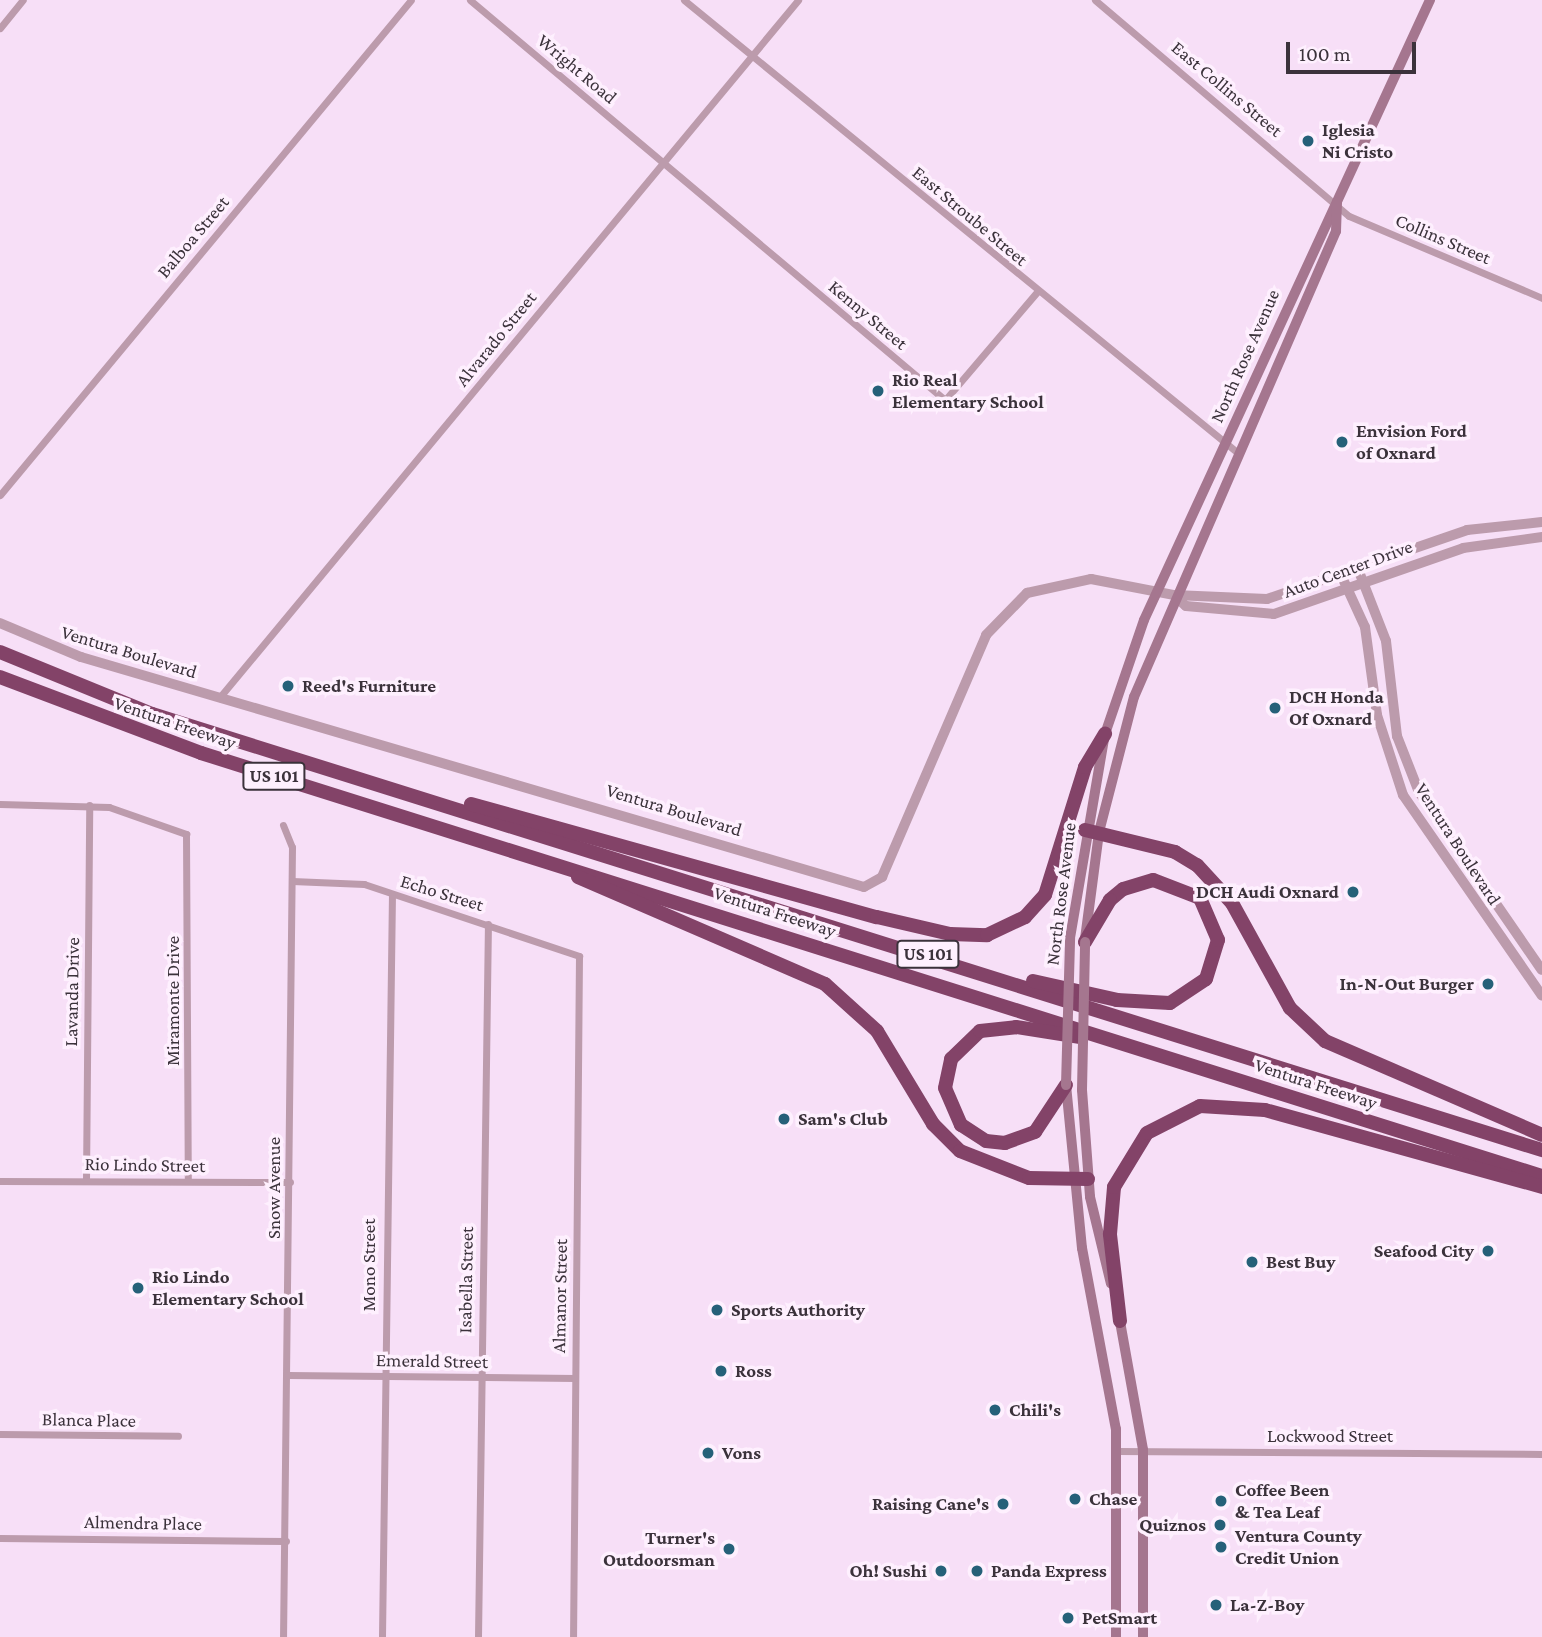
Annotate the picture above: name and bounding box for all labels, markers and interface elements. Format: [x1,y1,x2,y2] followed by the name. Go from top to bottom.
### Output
[1290,28,1420,72] scale bar
[533,29,621,109] street label: Wright Road
[1167,36,1287,142] street label: East Collins Street
[1299,42,1351,66] text: 100 m
[1322,119,1393,163] place label: Iglesia Ni Cristo
[1300,133,1316,149] marker: Iglesia Ni Cristo
[908,161,1032,271] street label: East Stroube Street
[152,191,234,283] street label: Balboa Street
[1392,209,1494,269] street label: Collins Street
[824,275,912,355] street label: Kenny Street
[1205,286,1285,426] street label: North Rose Avenue
[451,287,541,391] street label: Alvarado Street
[892,369,1044,413] place label: Rio Real Elementary School
[870,383,886,399] marker: Rio Real Elementary School
[1356,420,1467,464] place label: Envision Ford of Oxnard
[1334,434,1350,450] marker: Envision Ford of Oxnard
[1280,535,1416,603] street label: Auto Center Drive
[58,621,200,683] street label: Ventura Boulevard
[302,675,436,697] place label: Reed's Furniture
[280,678,296,694] marker: Reed's Furniture
[1289,686,1384,730] place label: DCH Honda Of Oxnard
[111,692,239,754] street label: Ventura Freeway
[1267,700,1283,716] marker: DCH Honda Of Oxnard
[241,762,307,790] road number: US 101
[603,779,745,841] street label: Ventura Boulevard
[1410,779,1506,909] street label: Ventura Boulevard
[1041,821,1081,967] street label: North Rose Avenue
[398,870,486,916] street label: Echo Street
[711,881,839,943] street label: Ventura Freeway
[1196,881,1339,903] place label: DCH Audi Oxnard
[1345,884,1361,900] marker: DCH Audi Oxnard
[162,936,184,1066] street label: Miramonte Drive
[60,937,84,1047] street label: Lavanda Drive
[895,939,961,968] road number: US 101
[1340,973,1474,995] place label: In-N-Out Burger
[1480,976,1496,992] marker: In-N-Out Burger
[1252,1053,1380,1115] street label: Ventura Freeway
[798,1108,888,1130] place label: Sam's Club
[776,1111,792,1127] marker: Sam's Club
[263,1137,285,1239] street label: Snow Avenue
[84,1153,206,1177] street label: Rio Lindo Street
[358,1219,380,1311] street label: Mono Street
[454,1226,478,1334] street label: Isabella Street
[548,1239,572,1353] street label: Almanor Street
[1374,1240,1474,1262] place label: Seafood City
[1480,1243,1496,1259] marker: Seafood City
[1266,1251,1335,1273] place label: Best Buy
[1244,1254,1260,1270] marker: Best Buy
[152,1266,304,1310] place label: Rio Lindo Elementary School
[130,1280,146,1296] marker: Rio Lindo Elementary School
[731,1299,865,1321] place label: Sports Authority
[709,1302,725,1318] marker: Sports Authority
[376,1349,488,1373] street label: Emerald Street
[735,1360,772,1382] place label: Ross
[713,1363,729,1379] marker: Ross
[1009,1399,1061,1421] place label: Chili's
[987,1402,1003,1418] marker: Chili's
[42,1408,136,1432] street label: Blanca Place
[1267,1425,1393,1447] street label: Lockwood Street
[722,1442,761,1464] place label: Vons
[700,1445,716,1461] marker: Vons
[1235,1479,1330,1523] place label: Coffee Been & Tea Leaf
[1089,1488,1137,1510] place label: Chase
[1067,1491,1083,1507] marker: Chase
[872,1493,989,1515] place label: Raising Cane's
[1213,1493,1229,1509] marker: Coffee Been & Tea Leaf
[995,1496,1011,1512] marker: Raising Cane's
[84,1511,202,1535] street label: Almendra Place
[1139,1514,1206,1536] place label: Quiznos
[1212,1517,1228,1533] marker: Quiznos
[1235,1525,1362,1569] place label: Ventura County Credit Union
[603,1527,715,1571] place label: Turner's Outdoorsman
[1213,1539,1229,1555] marker: Ventura County Credit Union
[721,1541,737,1557] marker: Turner's Outdoorsman
[849,1560,927,1582] place label: Oh! Sushi
[991,1560,1107,1582] place label: Panda Express
[933,1563,949,1579] marker: Oh! Sushi
[969,1563,985,1579] marker: Panda Express
[1230,1594,1304,1616] place label: La-Z-Boy
[1208,1597,1224,1613] marker: La-Z-Boy
[1082,1607,1157,1629] place label: PetSmart
[1060,1610,1076,1626] marker: PetSmart

